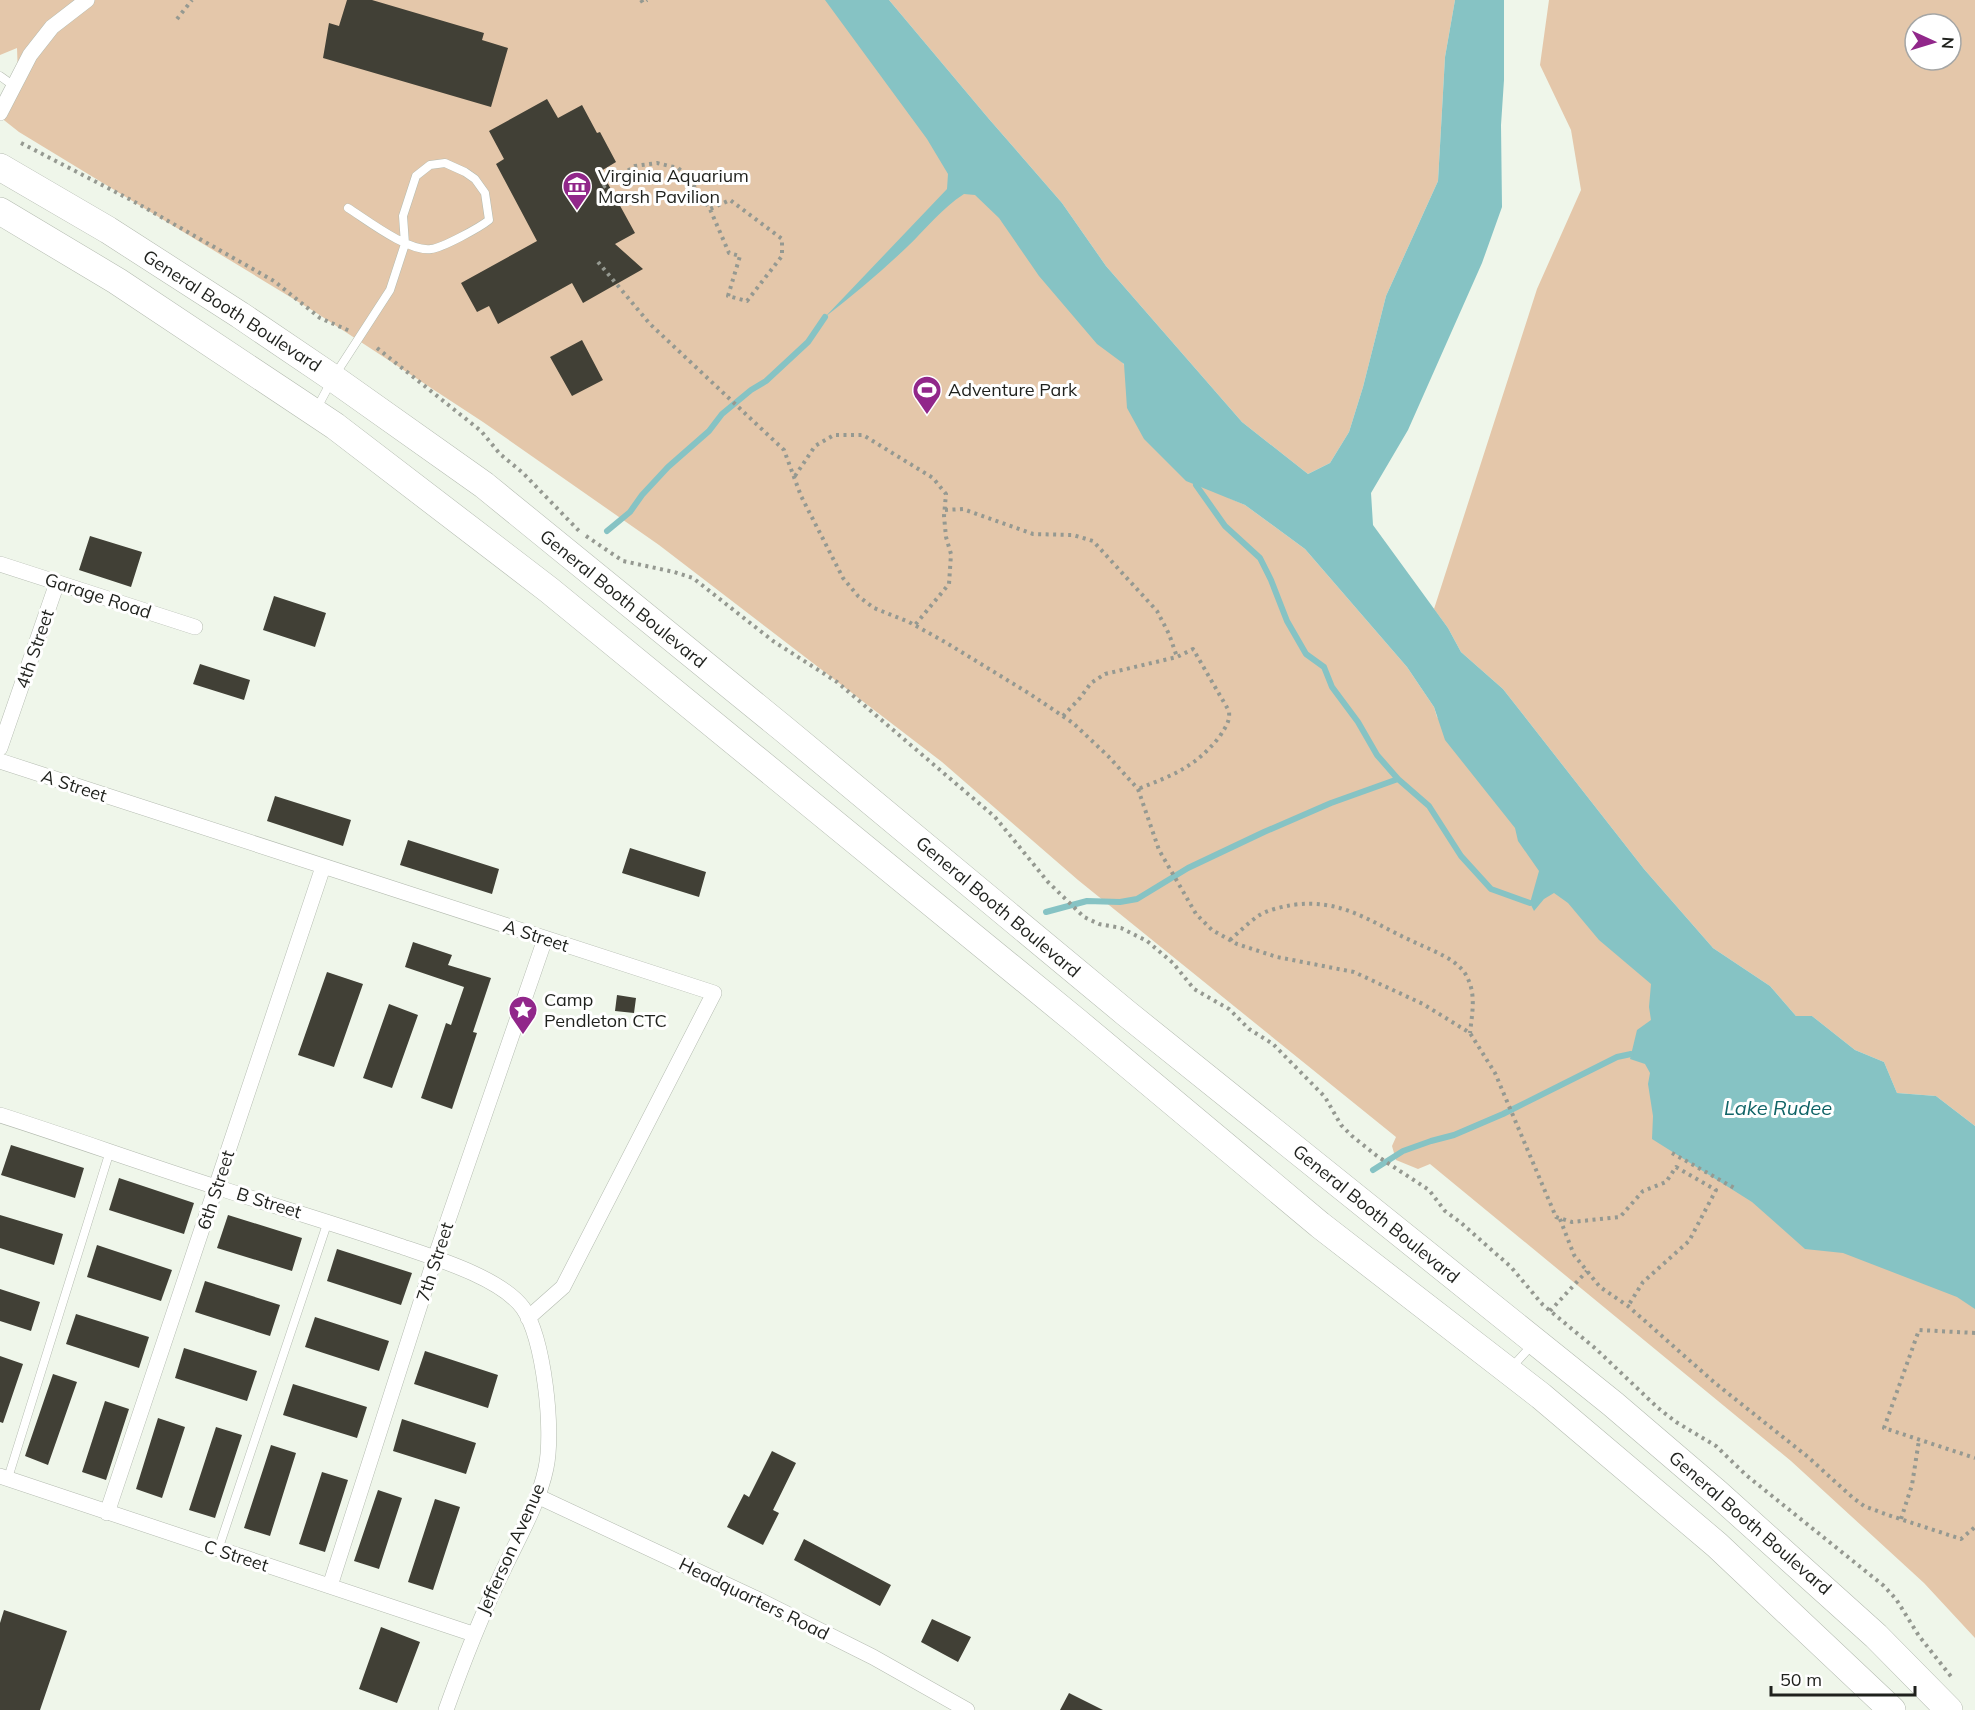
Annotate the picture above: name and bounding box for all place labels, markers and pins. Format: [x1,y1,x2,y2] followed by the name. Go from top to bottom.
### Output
[598,164,749,208] place label: Virginia Aquarium Marsh Pavilion
[561,170,593,212] museum icon: Virginia Aquarium Marsh Pavilion
[911,374,943,416] sports icon: Adventure Park
[948,378,1078,401] place label: Adventure Park
[544,988,667,1032] place label: Camp Pendleton CTC
[507,994,539,1036] place icon: Camp Pendleton CTC

